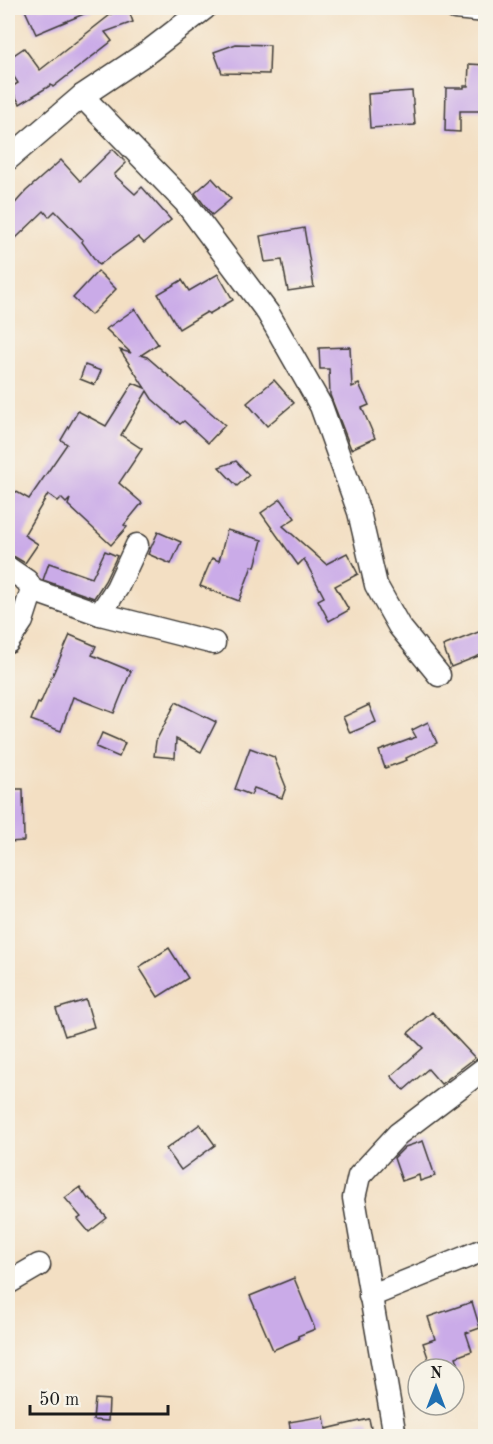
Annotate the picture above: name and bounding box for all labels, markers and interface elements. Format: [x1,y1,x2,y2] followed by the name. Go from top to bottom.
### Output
[406,1357,466,1417] north arrow
[430,1366,443,1382] text: N
[30,1378,168,1416] scale bar
[39,1391,79,1409] text: 50 m

